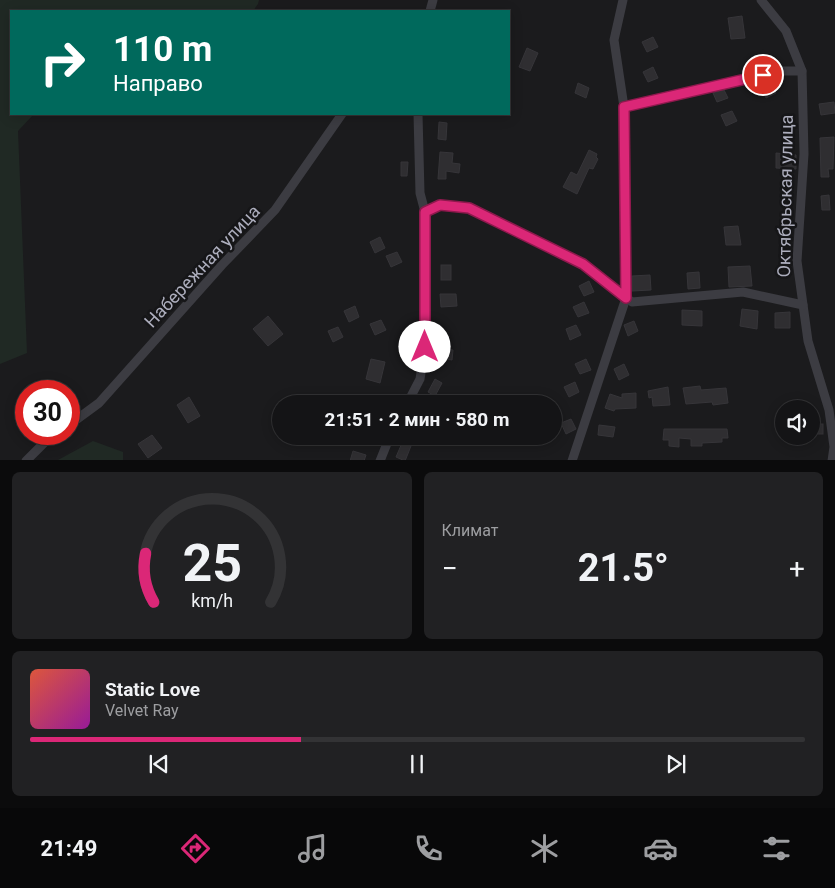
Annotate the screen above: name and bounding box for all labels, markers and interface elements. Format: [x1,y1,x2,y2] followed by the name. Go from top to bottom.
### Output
[113,29,212,70] text: 110 m
[30,30,95,95] icon: right
[742,54,784,96] pin
[749,61,777,89] icon: arrive
[113,71,203,96] text: Направо
[773,114,797,278] street label: Октябрьская улица
[140,201,264,331] street label: Набережная улица
[398,320,450,372] position arrow
[15,380,80,445] speed limit sign: 30
[775,400,820,445] map controls
[775,400,820,445] button: sound
[325,408,509,431] text: 21:51 · 2 мин · 580 m
[442,521,498,540] text: Климат
[182,533,242,594] text: 25
[578,546,669,590] text: 21.5°
[442,552,458,585] text: −
[789,552,805,585] text: +
[191,590,233,611] text: km/h
[105,678,200,701] text: Static Love
[105,701,179,720] text: Velvet Ray
[145,750,173,778] icon: previous
[403,750,431,778] icon: pause
[662,750,690,778] icon: next
[178,831,213,866] icon: directions
[295,831,330,866] icon: music
[411,831,446,866] icon: phone
[527,831,562,866] icon: climate
[643,831,678,866] icon: car
[759,831,794,866] icon: filters
[41,836,97,861] text: 21:49

